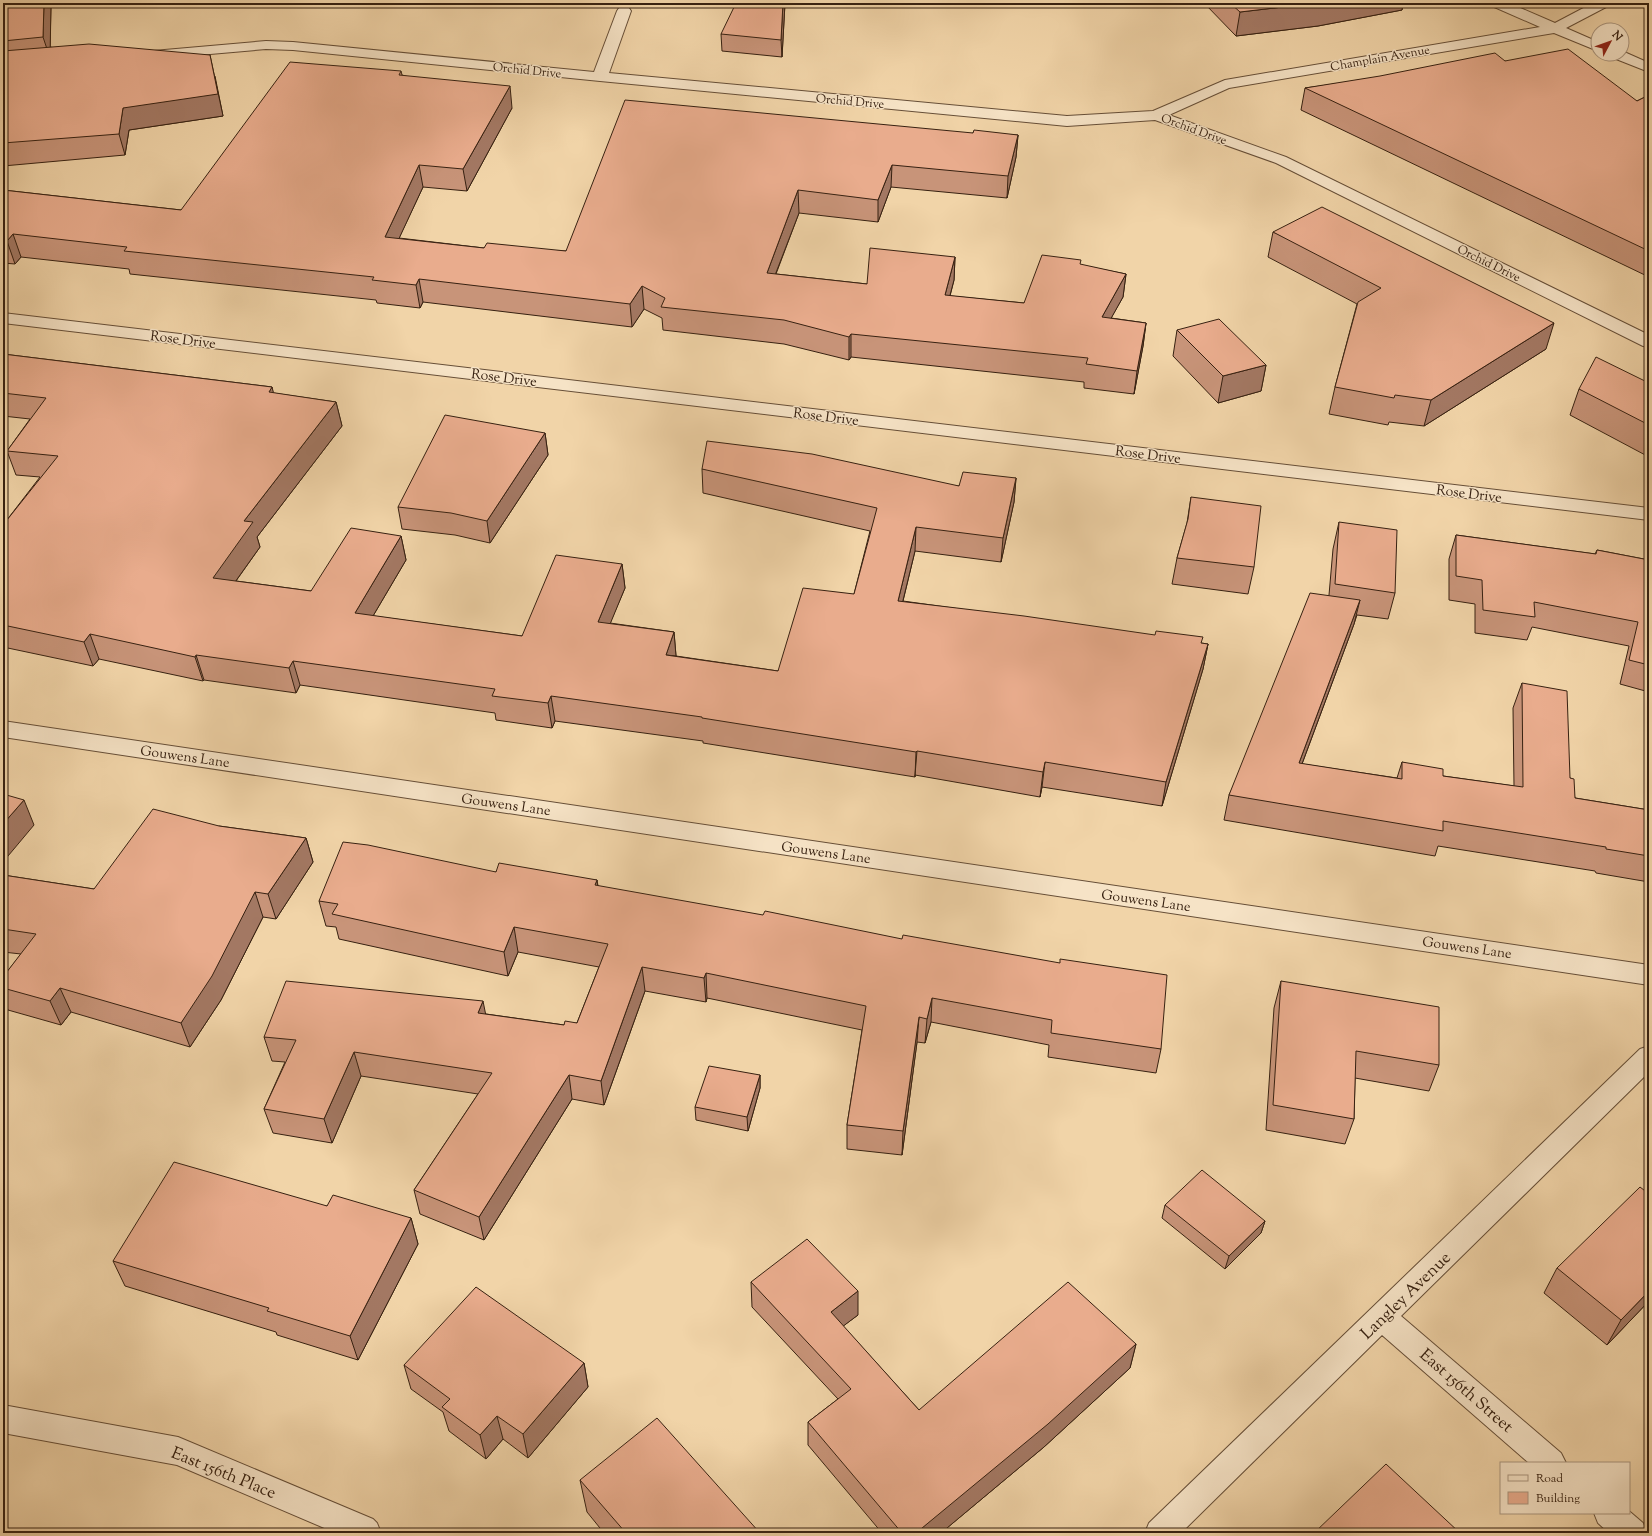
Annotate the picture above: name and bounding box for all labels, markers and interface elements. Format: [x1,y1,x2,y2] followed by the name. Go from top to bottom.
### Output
[1590,22,1630,62] north arrow
[1607,27,1626,45] text: N
[1329,41,1432,77] street label: Champlain Avenue
[492,58,562,84] street label: Orchid Drive
[815,90,885,114] street label: Orchid Drive
[1158,110,1229,150] street label: Orchid Drive
[1454,241,1524,287] street label: Orchid Drive
[149,327,217,355] street label: Rose Drive
[470,365,538,393] street label: Rose Drive
[792,404,860,432] street label: Rose Drive
[1114,442,1182,470] street label: Rose Drive
[1435,481,1503,509] street label: Rose Drive
[139,742,231,774] street label: Gouwens Lane
[460,790,552,822] street label: Gouwens Lane
[780,838,872,870] street label: Gouwens Lane
[1100,886,1192,918] street label: Gouwens Lane
[1421,933,1513,965] street label: Gouwens Lane
[1356,1247,1457,1346] street label: Langley Avenue
[1413,1344,1518,1439] street label: East 156th Street
[167,1442,279,1506] street label: East 156th Place
[1500,1462,1630,1514] legend
[1536,1470,1563,1488] text: Road
[1536,1490,1580,1508] text: Building

